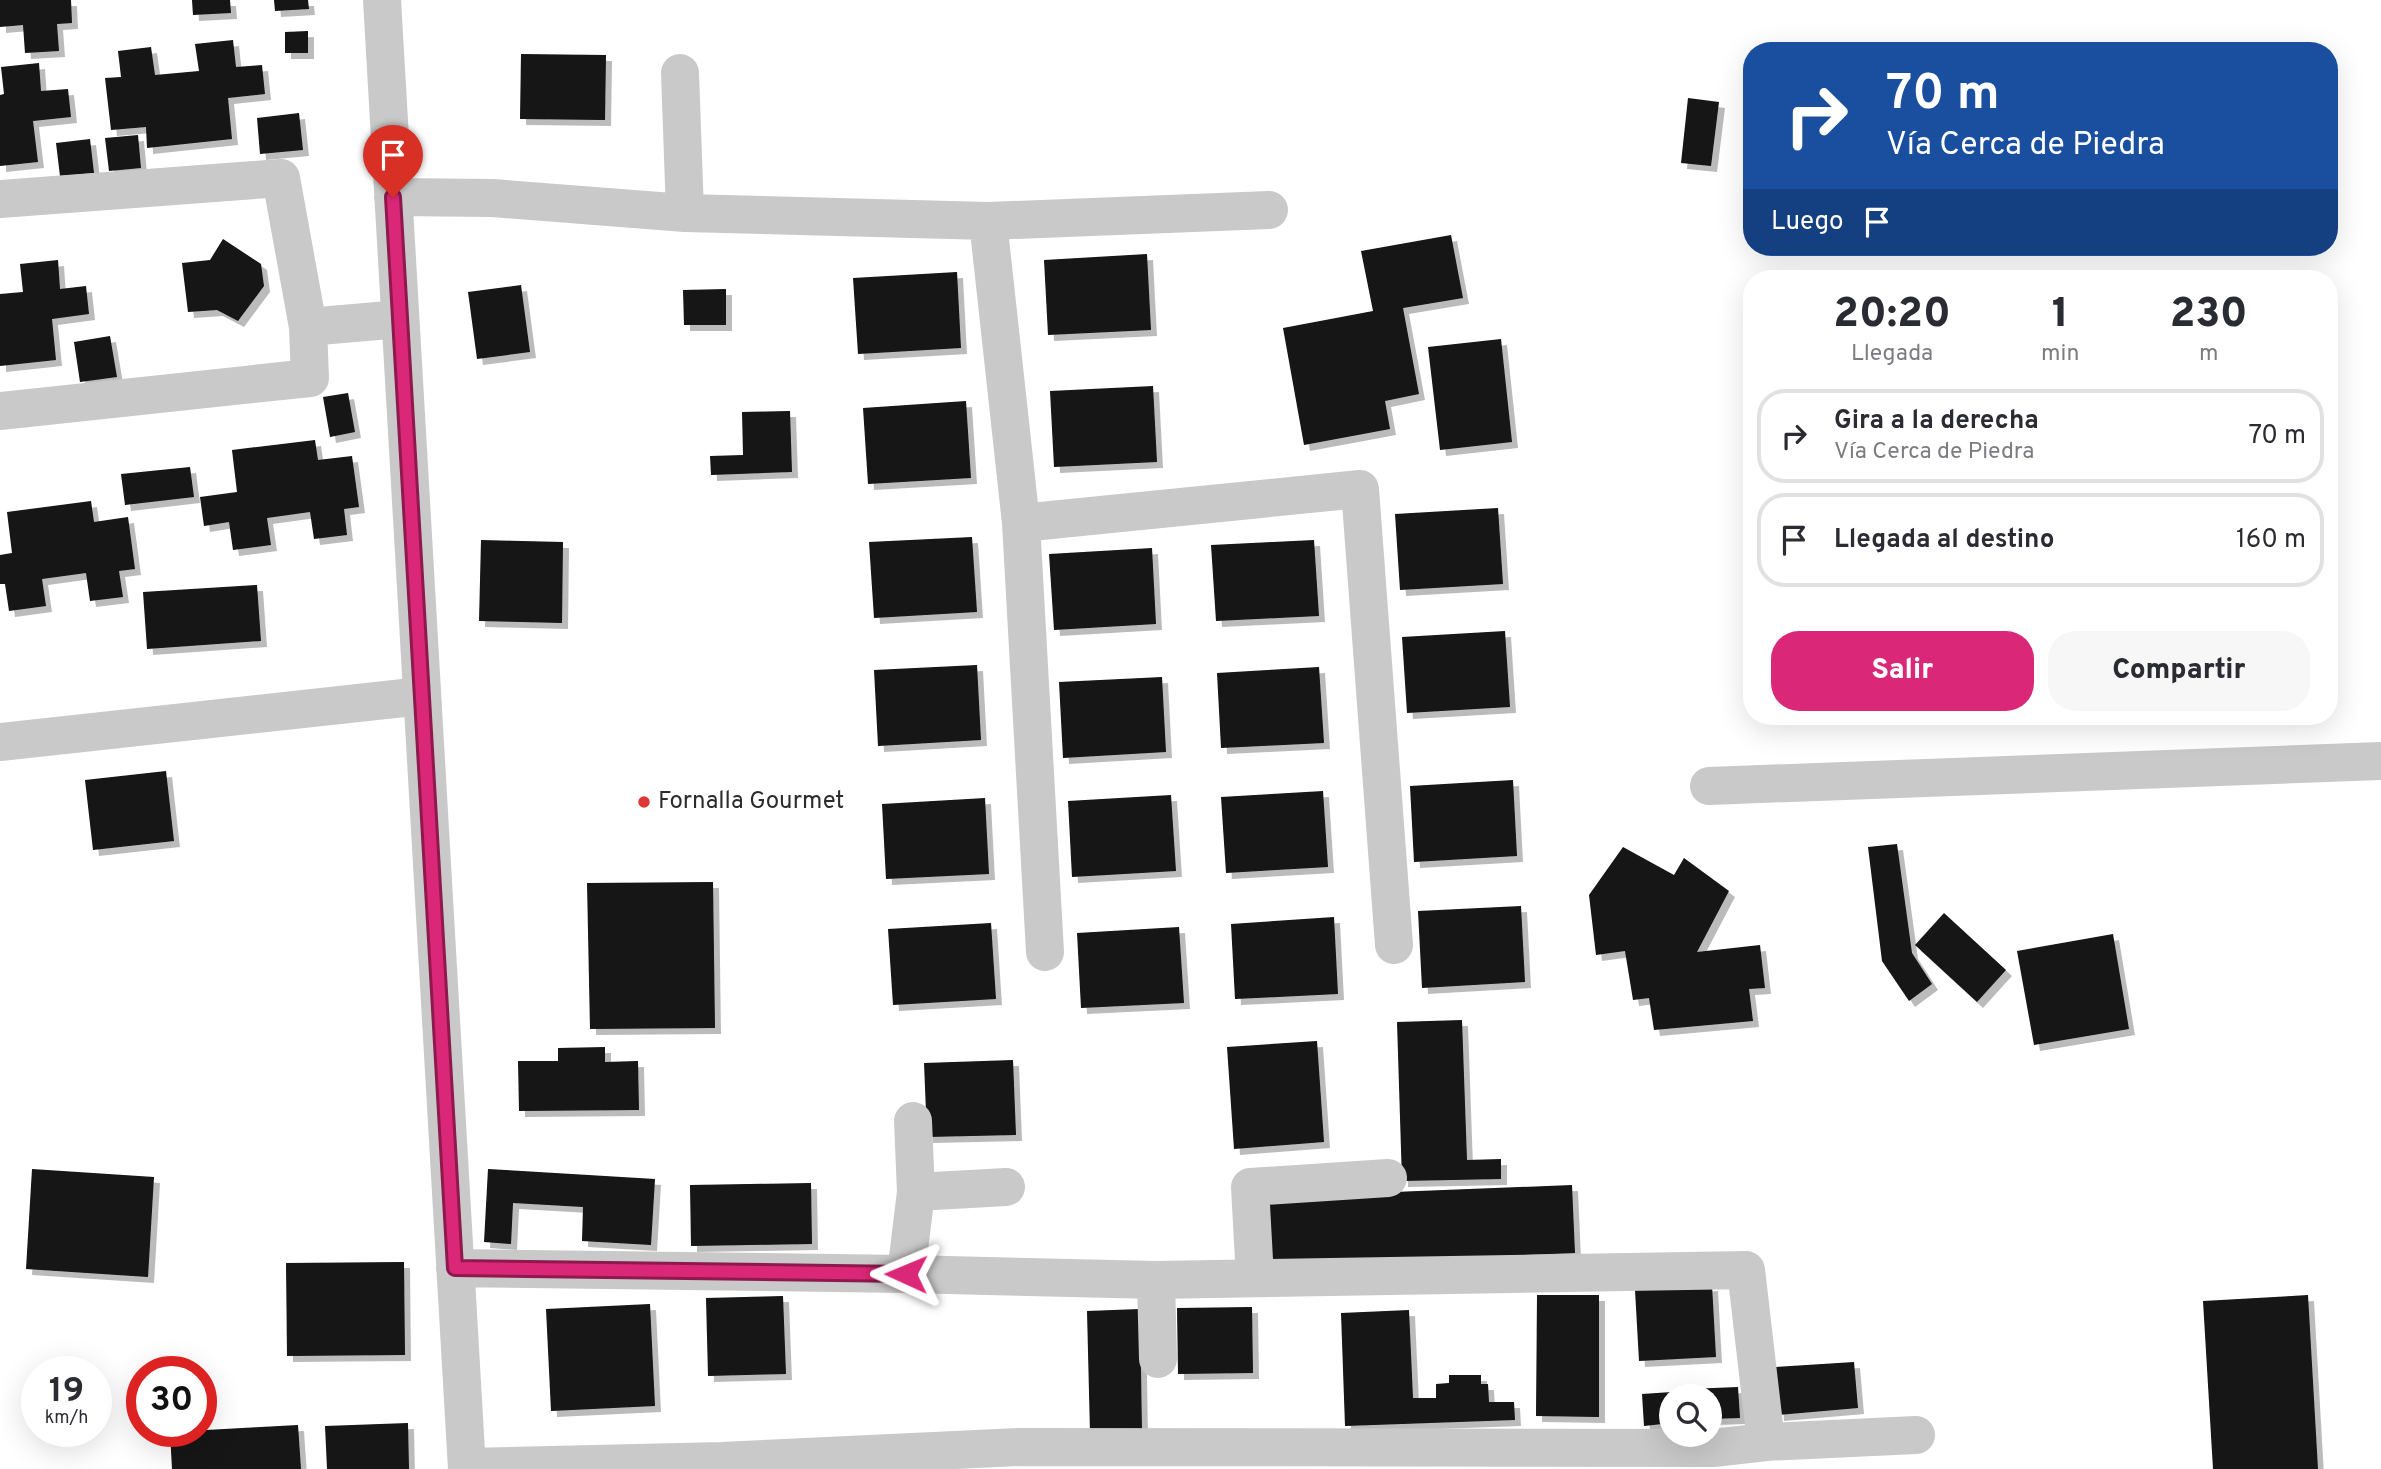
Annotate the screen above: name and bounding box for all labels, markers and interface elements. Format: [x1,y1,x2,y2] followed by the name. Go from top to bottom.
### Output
[1886,65,2000,127] text: 70 m
[1771,70,1862,161] icon: right
[363,125,423,197] pin
[1886,126,2165,166] text: Vía Cerca de Piedra
[374,136,412,174] icon: arrive
[1858,203,1896,241] icon: arrive
[1771,206,1844,239] text: Luego
[1833,289,1951,342] text: 20:20
[2052,289,2069,342] text: 1
[2170,289,2248,342] text: 230
[1851,340,1933,369] text: Llegada
[2041,340,2079,369] text: min
[2199,340,2218,369] text: m
[1834,405,2039,438] text: Gira a la derecha
[1775,417,1813,455] icon: right
[2248,420,2306,453] text: 70 m
[1834,438,2034,467] text: Vía Cerca de Piedra
[1775,521,1813,559] icon: arrive
[1834,524,2054,557] text: Llegada al destino
[2236,524,2306,557] text: 160 m
[1771,631,2034,711] button: Salir
[2048,631,2310,711] button: Compartir
[658,787,844,817] place label: Fornalla Gourmet
[636,794,652,810] marker: Fornalla Gourmet
[869,1237,943,1311] position arrow
[126,1356,217,1447] speed limit sign: 30
[49,1370,84,1414] text: 19
[1659,1384,1722,1447] map controls
[1659,1384,1722,1447] button: search
[45,1407,88,1430] text: km/h

